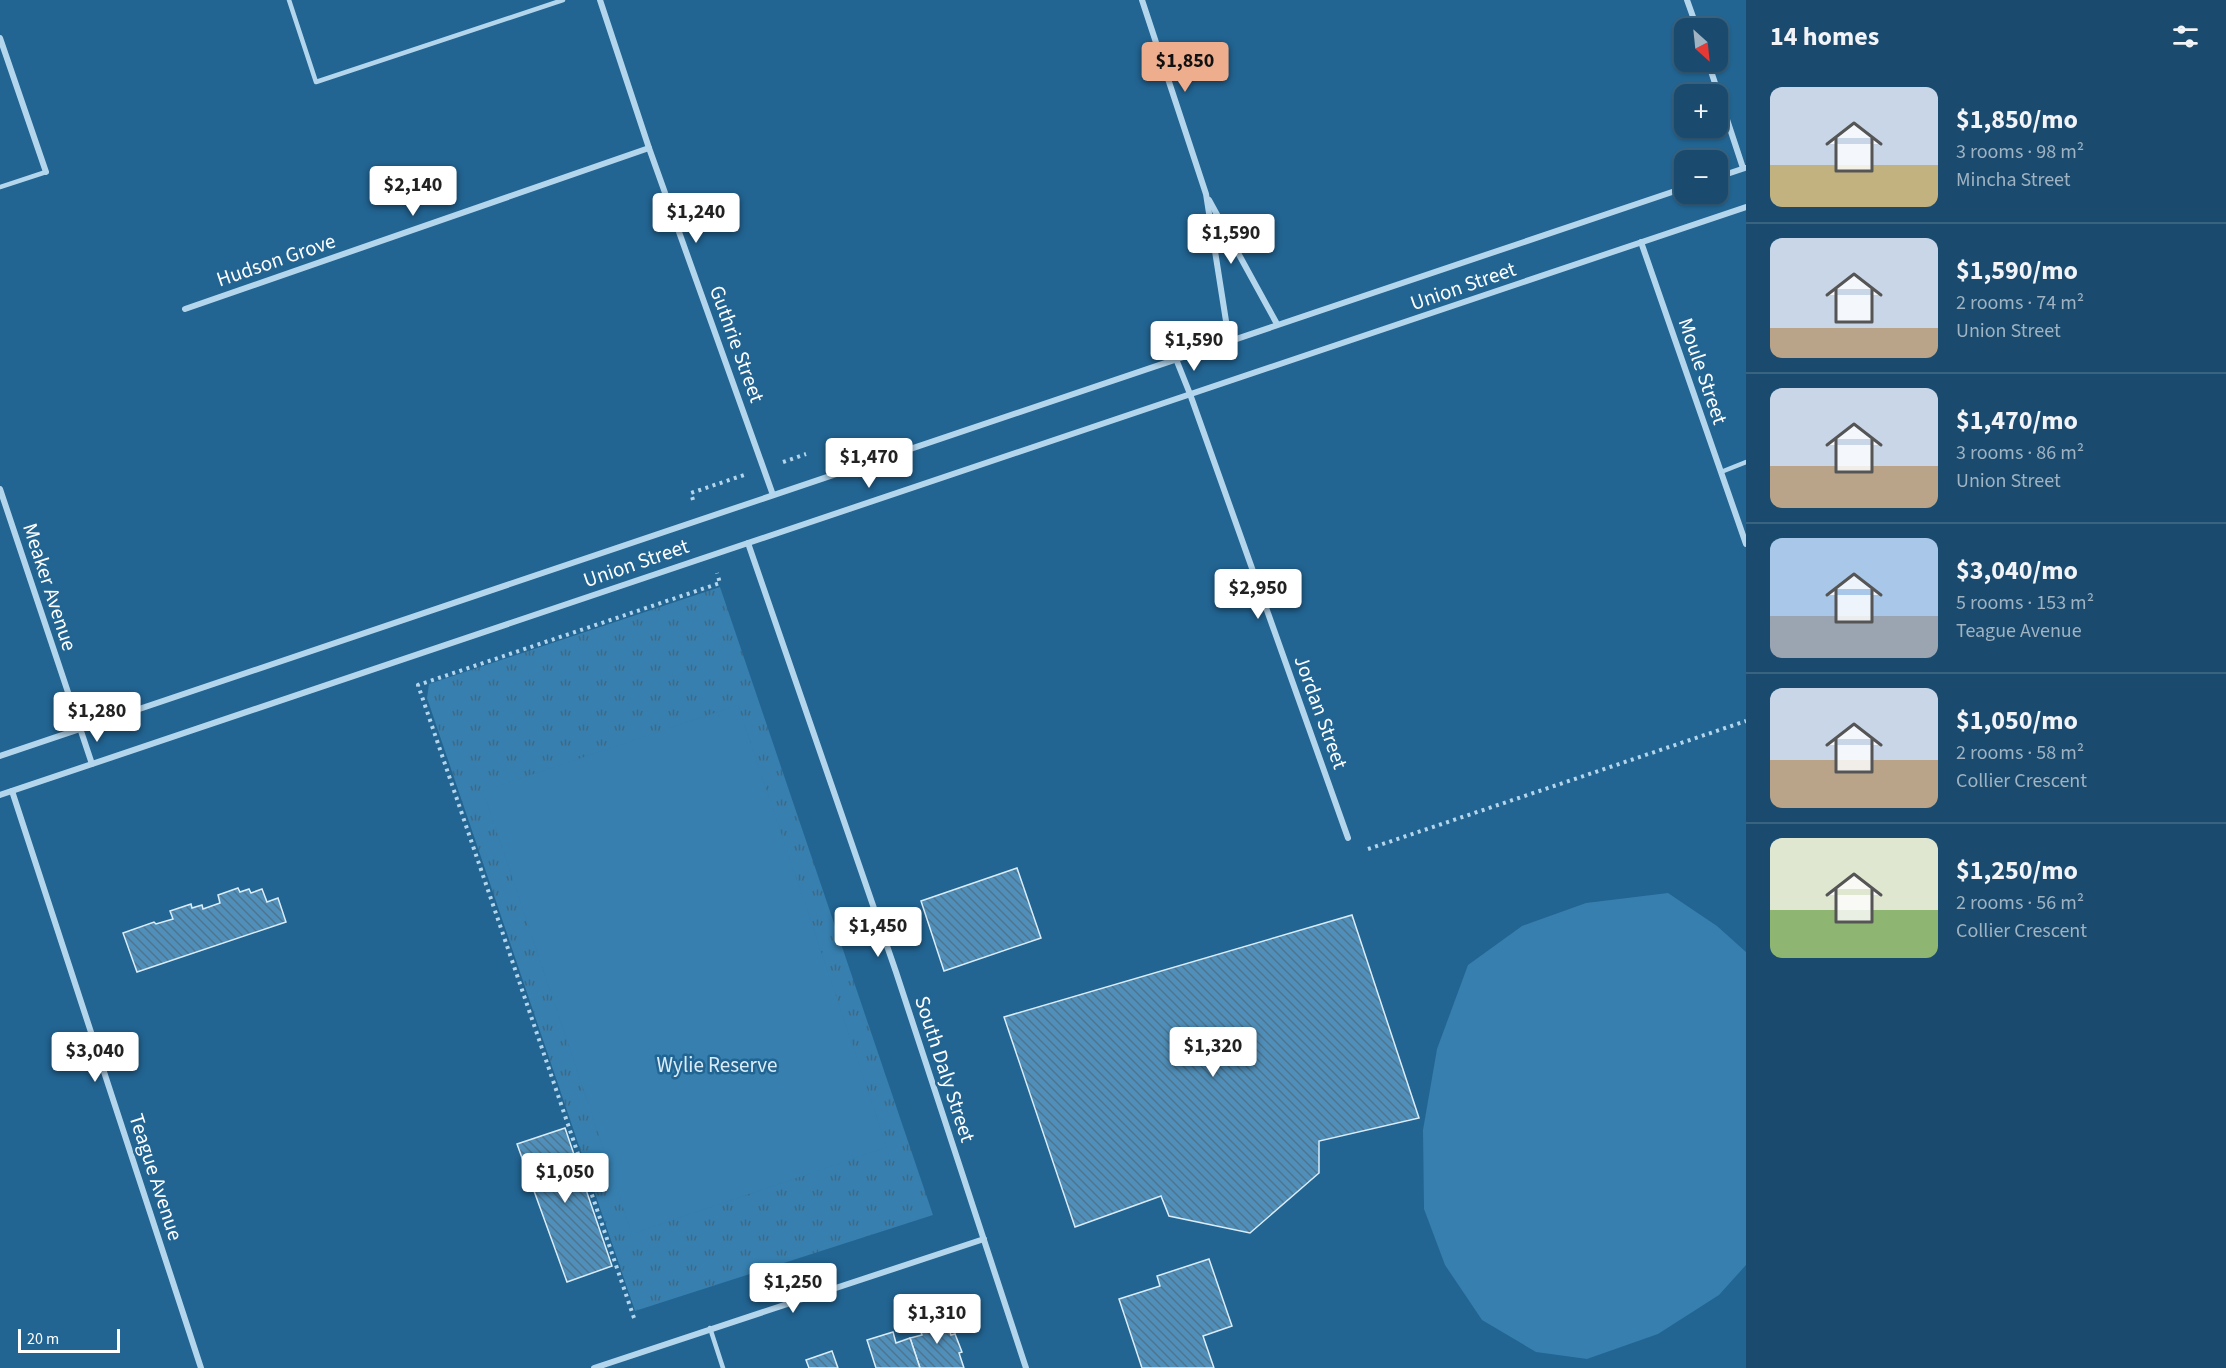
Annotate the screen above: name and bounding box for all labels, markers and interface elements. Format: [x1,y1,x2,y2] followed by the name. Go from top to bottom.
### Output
[1674,18,1728,72] north arrow
[1674,18,1728,204] map controls
[1770,18,1879,55] text: 14 homes
[2169,20,2202,53] icon: filters
[1136,42,1234,93] pin: $1,850
[1156,47,1214,75] text: $1,850
[1674,84,1728,138] button: +
[1956,101,2078,138] text: $1,850/mo
[1818,111,1890,183] icon: home
[1956,138,2084,166] text: 3 rooms · 98 m²
[1674,150,1728,204] button: −
[364,166,462,217] pin: $2,140
[1956,166,2071,194] text: Mincha Street
[384,171,442,199] text: $2,140
[647,193,745,244] pin: $1,240
[667,198,725,226] text: $1,240
[1182,214,1280,265] pin: $1,590
[1202,219,1260,247] text: $1,590
[212,226,340,294] street label: Hudson Grove
[1956,252,2078,289] text: $1,590/mo
[1406,254,1520,318] street label: Union Street
[1818,262,1890,334] icon: home
[702,281,772,407] street label: Guthrie Street
[1956,289,2084,317] text: 2 rooms · 74 m²
[1671,314,1735,428] street label: Moule Street
[1956,317,2061,345] text: Union Street
[1145,321,1243,372] pin: $1,590
[1165,326,1223,354] text: $1,590
[1956,402,2078,439] text: $1,470/mo
[1818,412,1890,484] icon: home
[820,438,918,489] pin: $1,470
[1956,439,2084,467] text: 3 rooms · 86 m²
[840,443,898,471] text: $1,470
[1956,467,2061,495] text: Union Street
[15,519,85,655] street label: Meaker Avenue
[579,531,693,595] street label: Union Street
[1956,552,2078,589] text: $3,040/mo
[1818,562,1890,634] icon: home
[1209,569,1307,620] pin: $2,950
[1229,574,1287,602] text: $2,950
[1956,589,2094,617] text: 5 rooms · 153 m²
[1956,617,2082,645] text: Teague Avenue
[1287,651,1355,773] street label: Jordan Street
[48,692,146,743] pin: $1,280
[68,697,126,725] text: $1,280
[1956,702,2078,739] text: $1,050/mo
[1818,712,1890,784] icon: home
[1956,739,2084,767] text: 2 rooms · 58 m²
[1956,767,2087,795] text: Collier Crescent
[1956,852,2078,889] text: $1,250/mo
[1818,862,1890,934] icon: home
[1956,889,2084,917] text: 2 rooms · 56 m²
[829,907,927,958] pin: $1,450
[849,912,907,940] text: $1,450
[1956,917,2087,945] text: Collier Crescent
[907,992,983,1146] street label: South Daly Street
[1164,1027,1262,1078] pin: $1,320
[46,1032,144,1083] pin: $3,040
[1184,1032,1242,1060] text: $1,320
[66,1037,124,1065] text: $3,040
[657,1050,777,1080] park label: Wylie Reserve
[121,1110,191,1244] street label: Teague Avenue
[516,1153,614,1204] pin: $1,050
[536,1158,594,1186] text: $1,050
[744,1263,842,1314] pin: $1,250
[764,1268,822,1296] text: $1,250
[888,1294,986,1345] pin: $1,310
[908,1299,966,1327] text: $1,310
[18,1326,120,1354] scale bar
[27,1328,59,1350] text: 20 m

